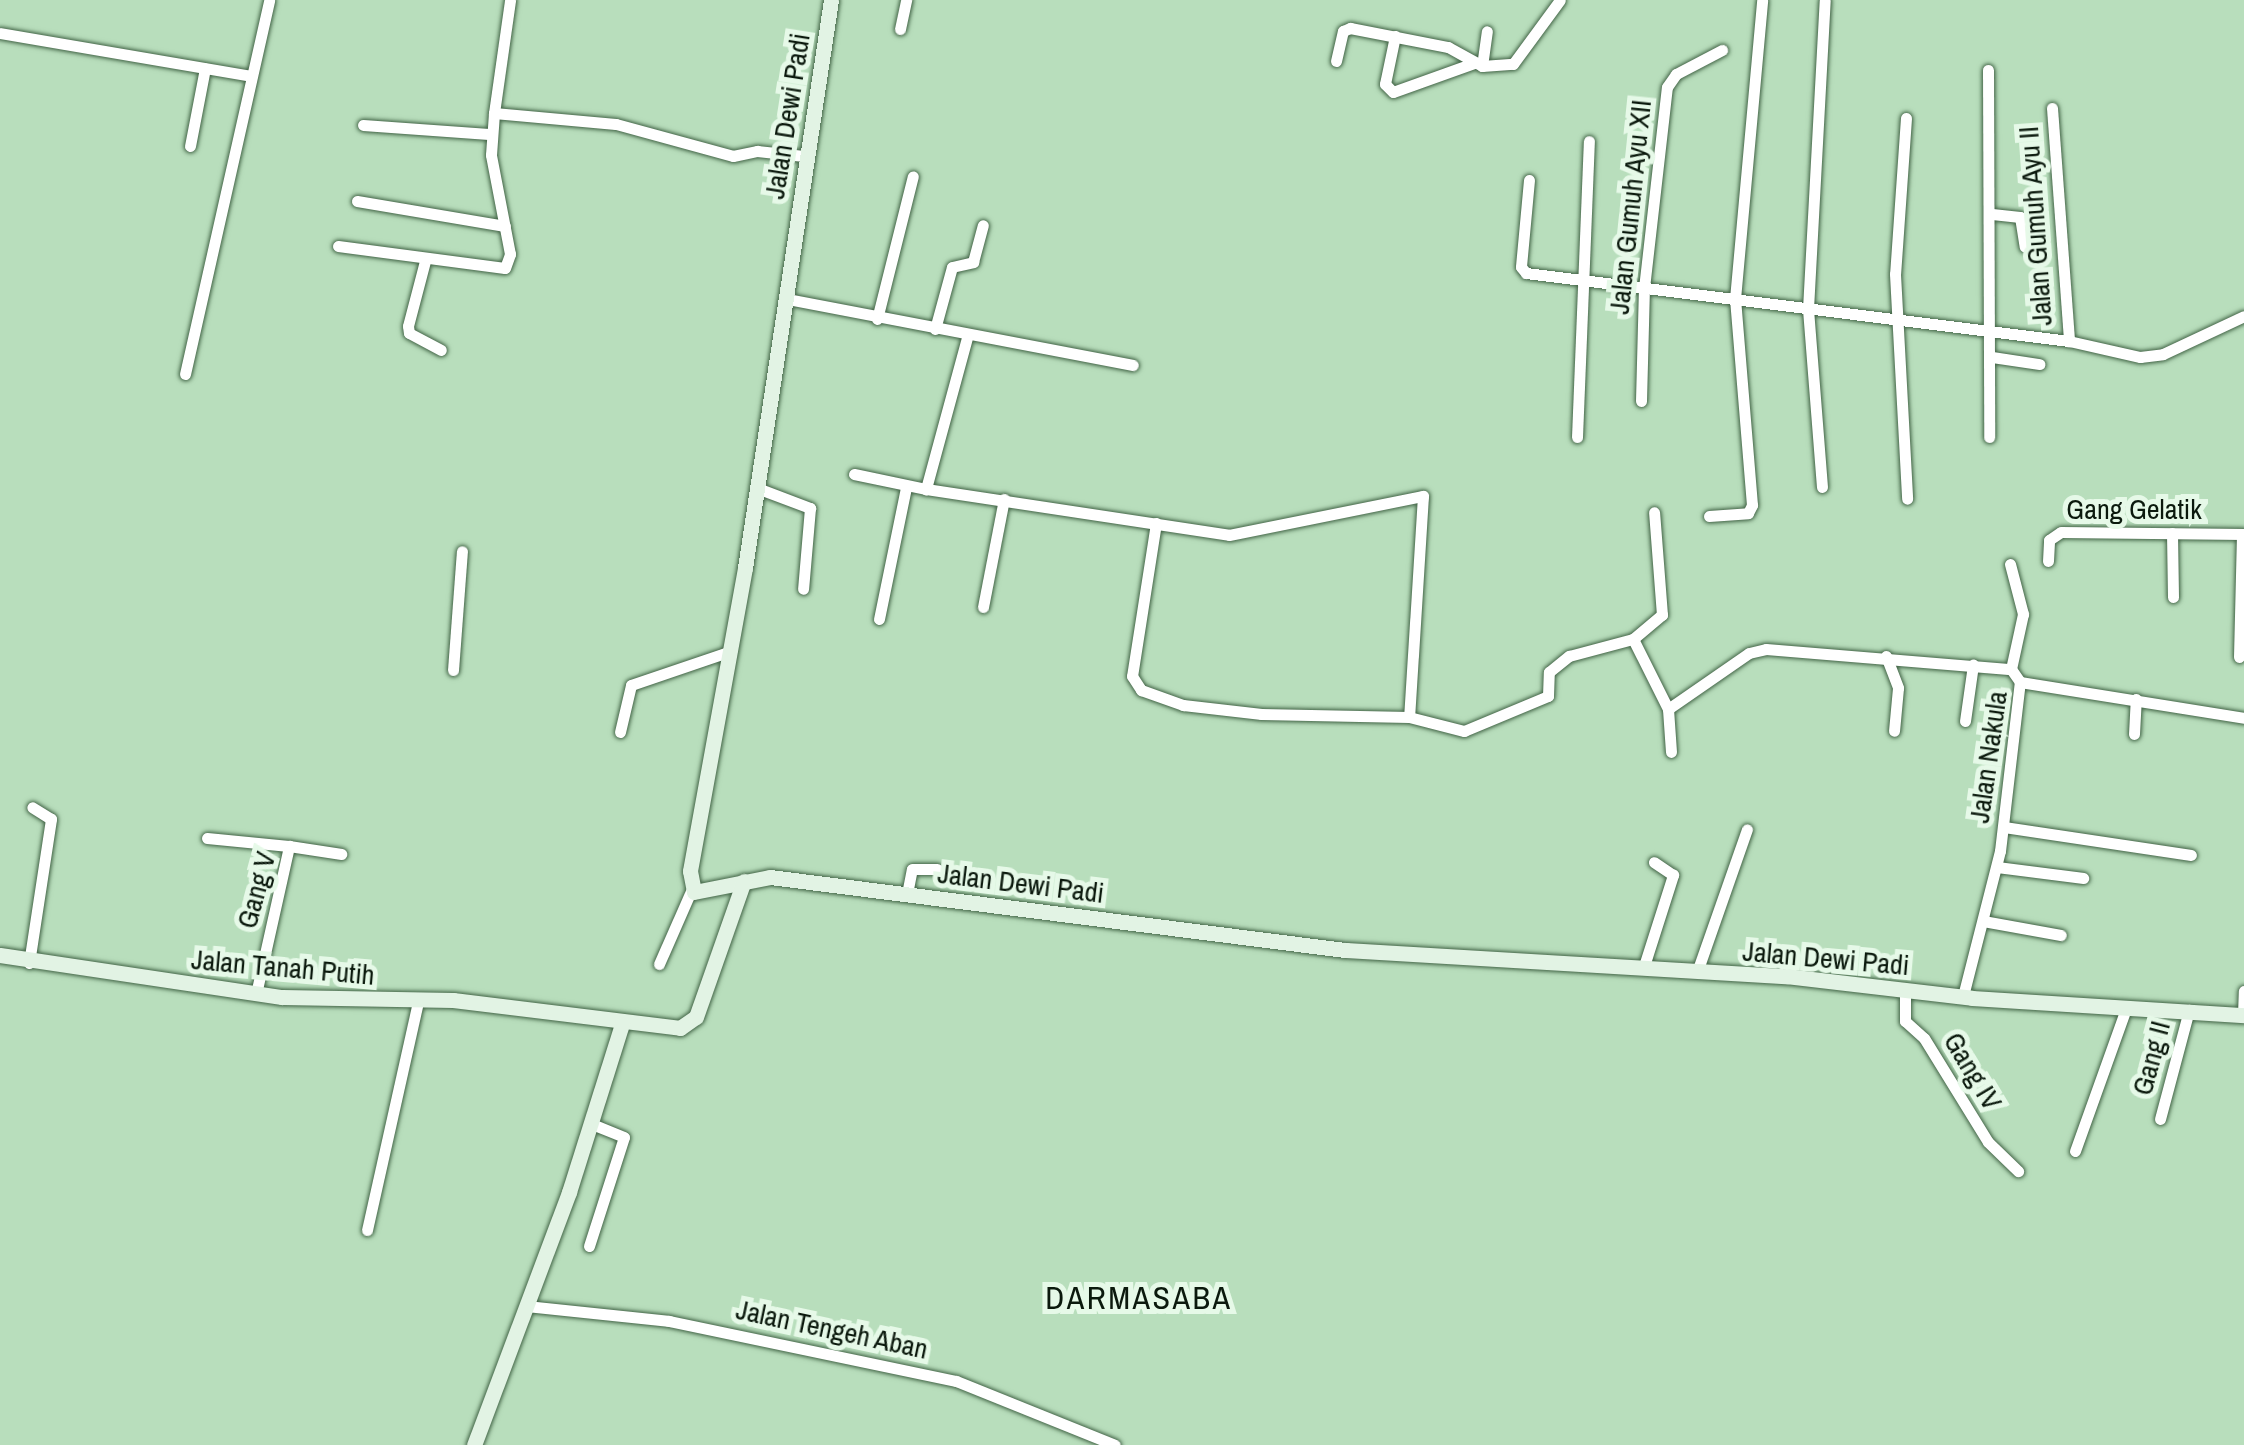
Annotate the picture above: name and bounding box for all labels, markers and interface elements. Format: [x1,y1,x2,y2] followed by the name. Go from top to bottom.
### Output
[757,31,817,201] street label: Jalan Dewi Padi
[1602,98,1658,316] street label: Jalan Gumuh Ayu XII
[2011,124,2059,328] street label: Jalan Gumuh Ayu II
[2066,492,2202,526] street label: Gang Gelatik
[1962,689,2014,825] street label: Jalan Nakula
[230,848,282,932] street label: Gang V
[936,856,1106,910] street label: Jalan Dewi Padi
[1741,934,1911,982] street label: Jalan Dewi Padi
[190,942,376,992] street label: Jalan Tanah Putih
[2125,1017,2177,1099] street label: Gang II
[1937,1026,2009,1116] street label: Gang IV
[1045,1279,1233,1317] district label: DARMASABA
[732,1292,932,1366] street label: Jalan Tengeh Aban

